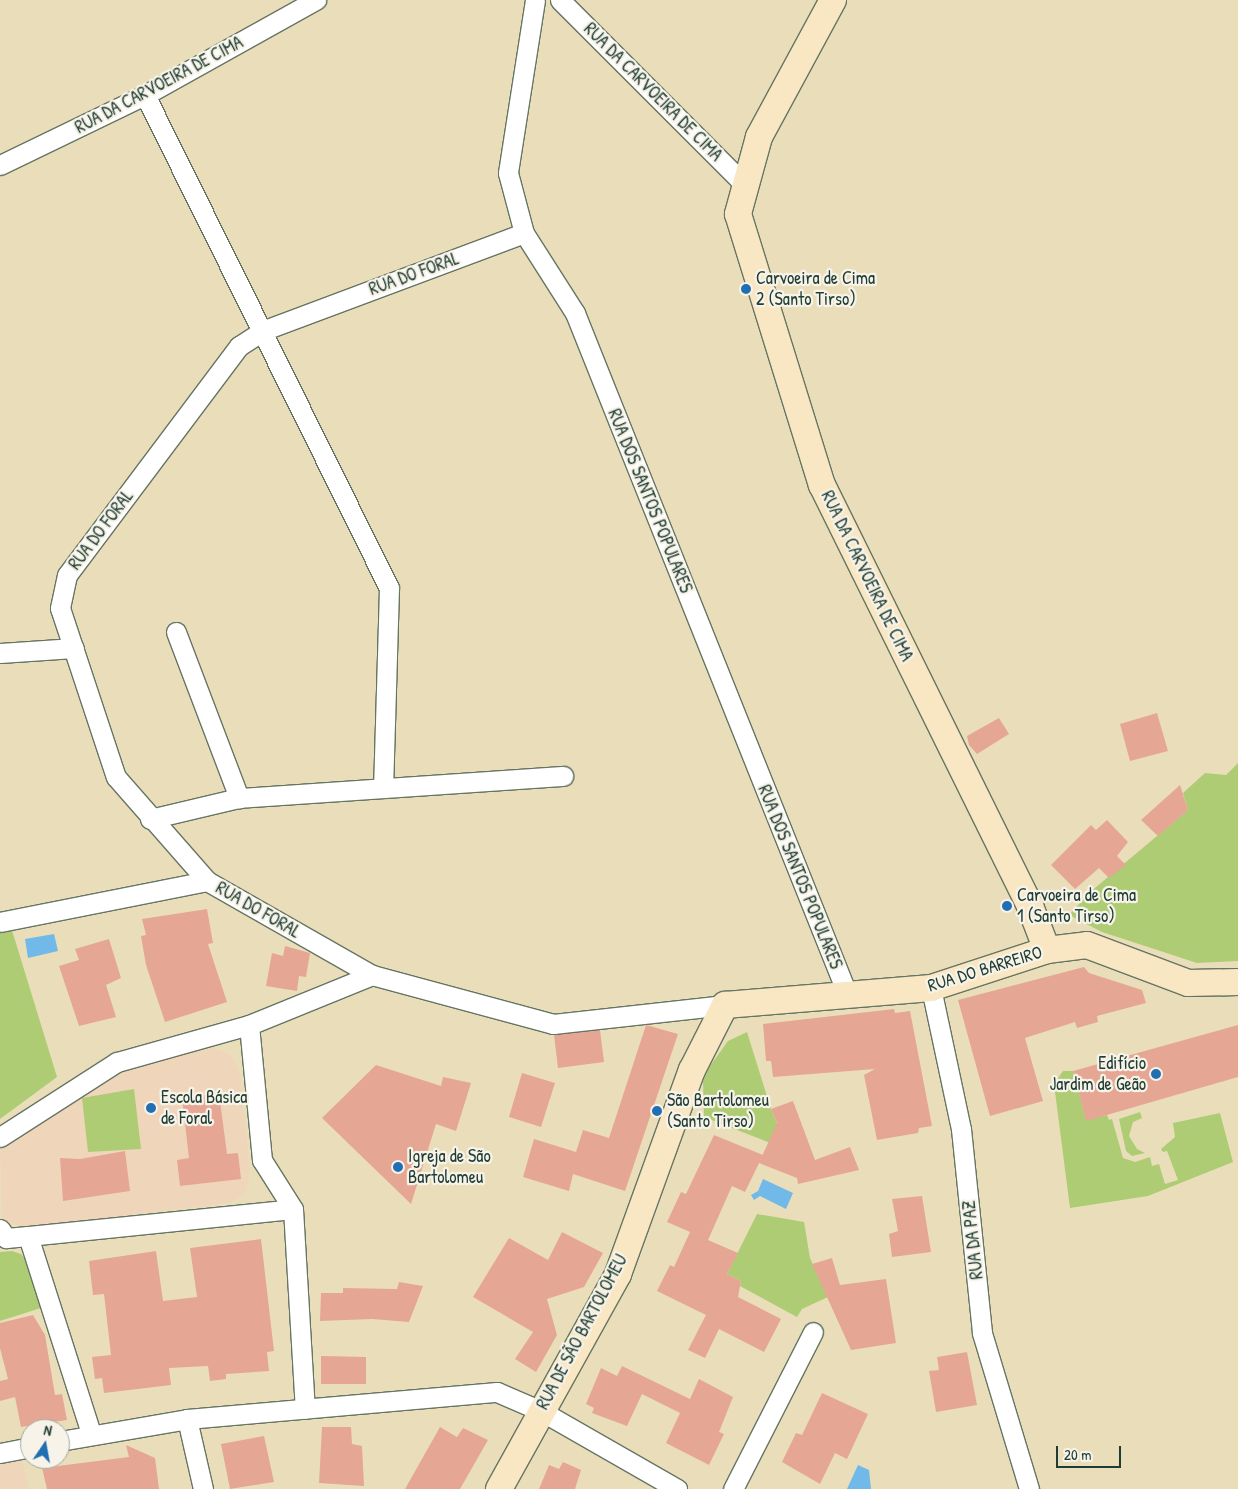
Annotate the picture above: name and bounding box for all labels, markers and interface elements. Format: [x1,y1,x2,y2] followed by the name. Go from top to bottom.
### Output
[579,18,727,166] street label: RUA DA CARVOEIRA DE CIMA
[71,32,247,138] street label: RUA DA CARVOEIRA DE CIMA
[366,248,462,300] street label: RUA DO FORAL
[756,268,875,310] place label: Carvoeira de Cima 2 (Santo Tirso)
[740,283,752,295] marker: Carvoeira de Cima 2 (Santo Tirso)
[603,406,697,596] street label: RUA DOS SANTOS POPULARES
[64,486,138,574] street label: RUA DO FORAL
[816,487,918,665] street label: RUA DA CARVOEIRA DE CIMA
[753,782,847,972] street label: RUA DOS SANTOS POPULARES
[212,877,304,943] street label: RUA DO FORAL
[1017,885,1136,928] place label: Carvoeira de Cima 1 (Santo Tirso)
[1001,900,1013,912] marker: Carvoeira de Cima 1 (Santo Tirso)
[925,941,1045,997] street label: RUA DO BARREIRO
[1049,1053,1146,1096] place label: Edifício Jardim de Geão
[1150,1068,1162,1080] marker: Edifício Jardim de Geão
[161,1087,247,1130] place label: Escola Básica de Foral
[667,1090,769,1132] place label: São Bartolomeu (Santo Tirso)
[145,1102,157,1114] marker: Escola Básica de Foral
[651,1105,663,1117] marker: São Bartolomeu (Santo Tirso)
[408,1146,491,1188] place label: Igreja de São Bartolomeu
[392,1161,404,1173] marker: Igreja de São Bartolomeu
[958,1200,988,1280] street label: RUA DA PAZ
[532,1251,632,1413] street label: RUA DE SÃO BARTOLOMEU
[20,1419,70,1469] north arrow
[42,1420,54,1440] text: N
[1058,1436,1123,1468] scale bar
[1064,1444,1091,1465] text: 20 m

